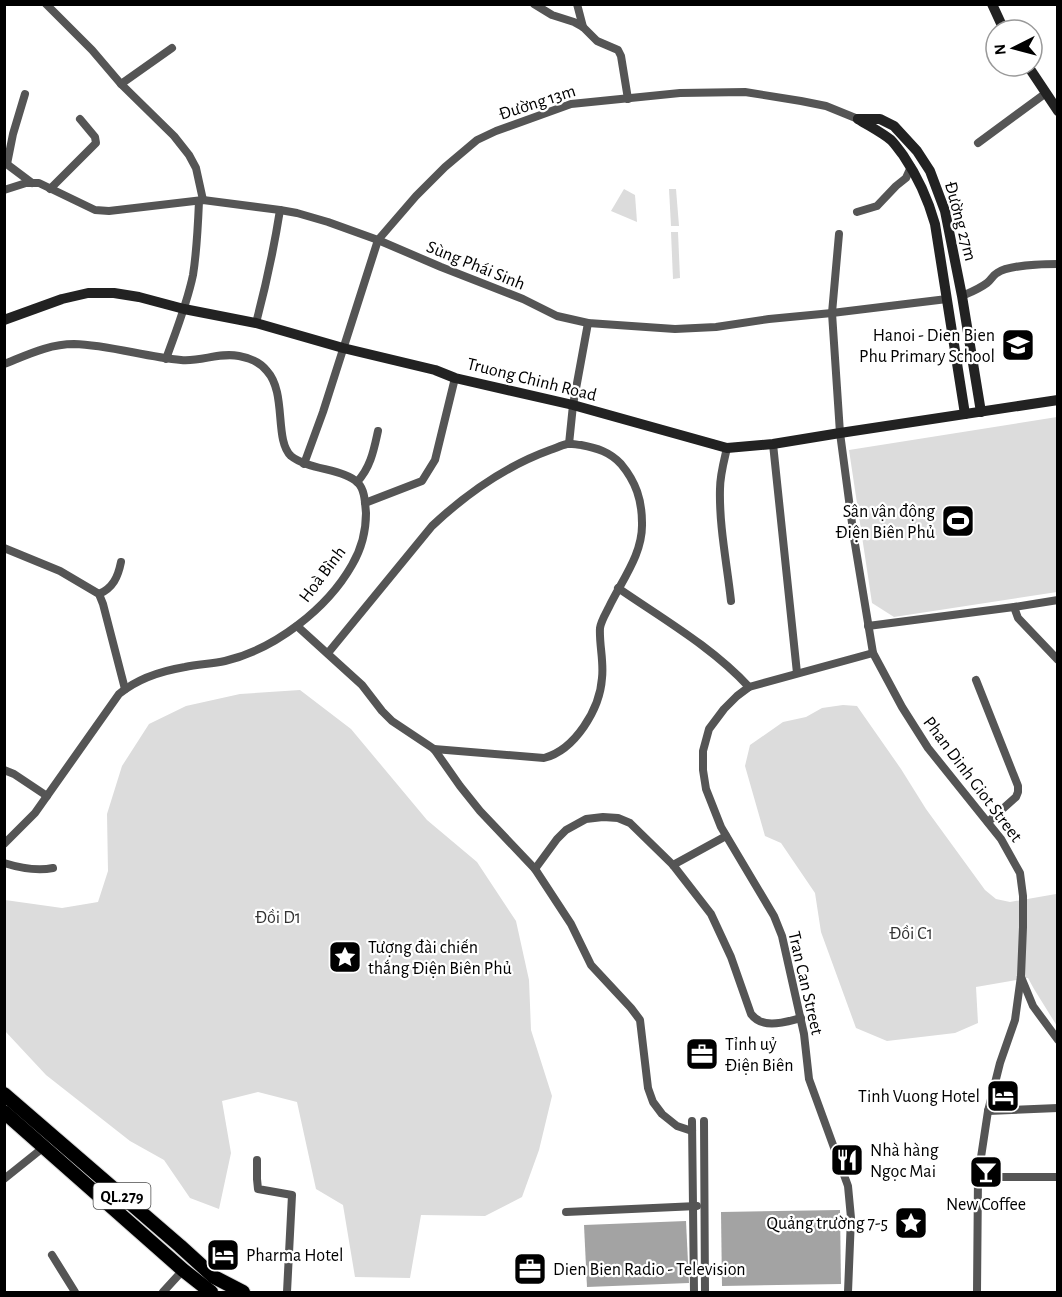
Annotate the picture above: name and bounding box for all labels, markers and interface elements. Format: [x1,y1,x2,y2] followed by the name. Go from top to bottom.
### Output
[984,18,1044,78] north arrow
[992,43,1009,56] text: N
[497,82,578,124] street label: Đường 13m
[941,180,979,263] street label: Đường 27m
[424,238,527,294] street label: Sùng Phái Sinh
[859,327,995,366] place label: Hanoi - Dien Bien Phu Primary School
[1000,327,1036,363] school or university icon: Hanoi - Dien Bien Phu Primary School
[465,355,598,405] street label: Truong Chinh Road
[836,503,935,542] place label: Sân vận động Điện Biên Phủ
[940,503,976,539] sports icon: Sân vận động Điện Biên Phủ
[296,543,349,606] street label: Hoà Bình
[919,714,1025,846] street label: Phan Dinh Giot Street
[255,908,301,927] park label: Đồi D1
[889,924,933,943] park label: Đồi C1
[784,930,826,1037] street label: Tran Can Street
[368,938,512,978] place label: Tượng đài chiến thắng Điện Biên Phủ
[327,939,363,975] place icon: Tượng đài chiến thắng Điện Biên Phủ
[684,1036,720,1072] office icon: Tỉnh uỷ Điện Biên
[725,1036,794,1075] place label: Tỉnh uỷ Điện Biên
[985,1078,1021,1114] hotel icon: Tinh Vuong Hotel
[858,1088,980,1106] place label: Tinh Vuong Hotel
[829,1142,865,1178] restaurant icon: Nhà hàng Ngọc Mai
[870,1142,939,1181] place label: Nhà hàng Ngọc Mai
[968,1154,1004,1190] bar icon: New Coffee
[94,1183,150,1209] road number: QL.279
[946,1196,1026,1214] place label: New Coffee
[893,1205,929,1241] place icon: Quảng trường 7-5
[767,1215,888,1233] place label: Quảng trường 7-5
[205,1237,241,1273] hotel icon: Pharma Hotel
[246,1247,343,1265] place label: Pharma Hotel
[512,1251,548,1287] office icon: Dien Bien Radio - Television
[553,1261,746,1279] place label: Dien Bien Radio - Television

